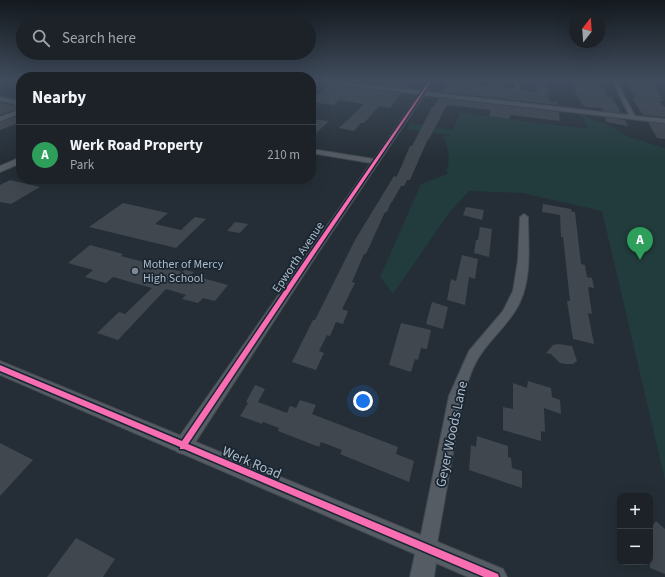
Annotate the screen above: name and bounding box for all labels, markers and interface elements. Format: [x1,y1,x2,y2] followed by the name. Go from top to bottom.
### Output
[569,12,605,48] north arrow
[16,16,316,60] search box
[30,27,52,49] icon: search
[62,28,136,49] text: Search here
[32,86,86,110] text: Nearby
[70,135,203,156] text: Werk Road Property
[41,146,49,164] text: A
[267,146,300,164] text: 210 m
[70,156,94,174] text: Park
[268,218,328,296] street label: Epworth Avenue
[627,227,653,260] pin: A
[143,256,224,287] place label: Mother of Mercy High School
[130,266,140,276] marker: Mother of Mercy High School
[431,379,473,489] street label: Geyer Woods Lane
[353,391,373,411] your location
[219,441,284,484] street label: Werk Road
[617,493,653,565] map controls
[617,493,653,529] button: +
[617,529,653,565] button: −

